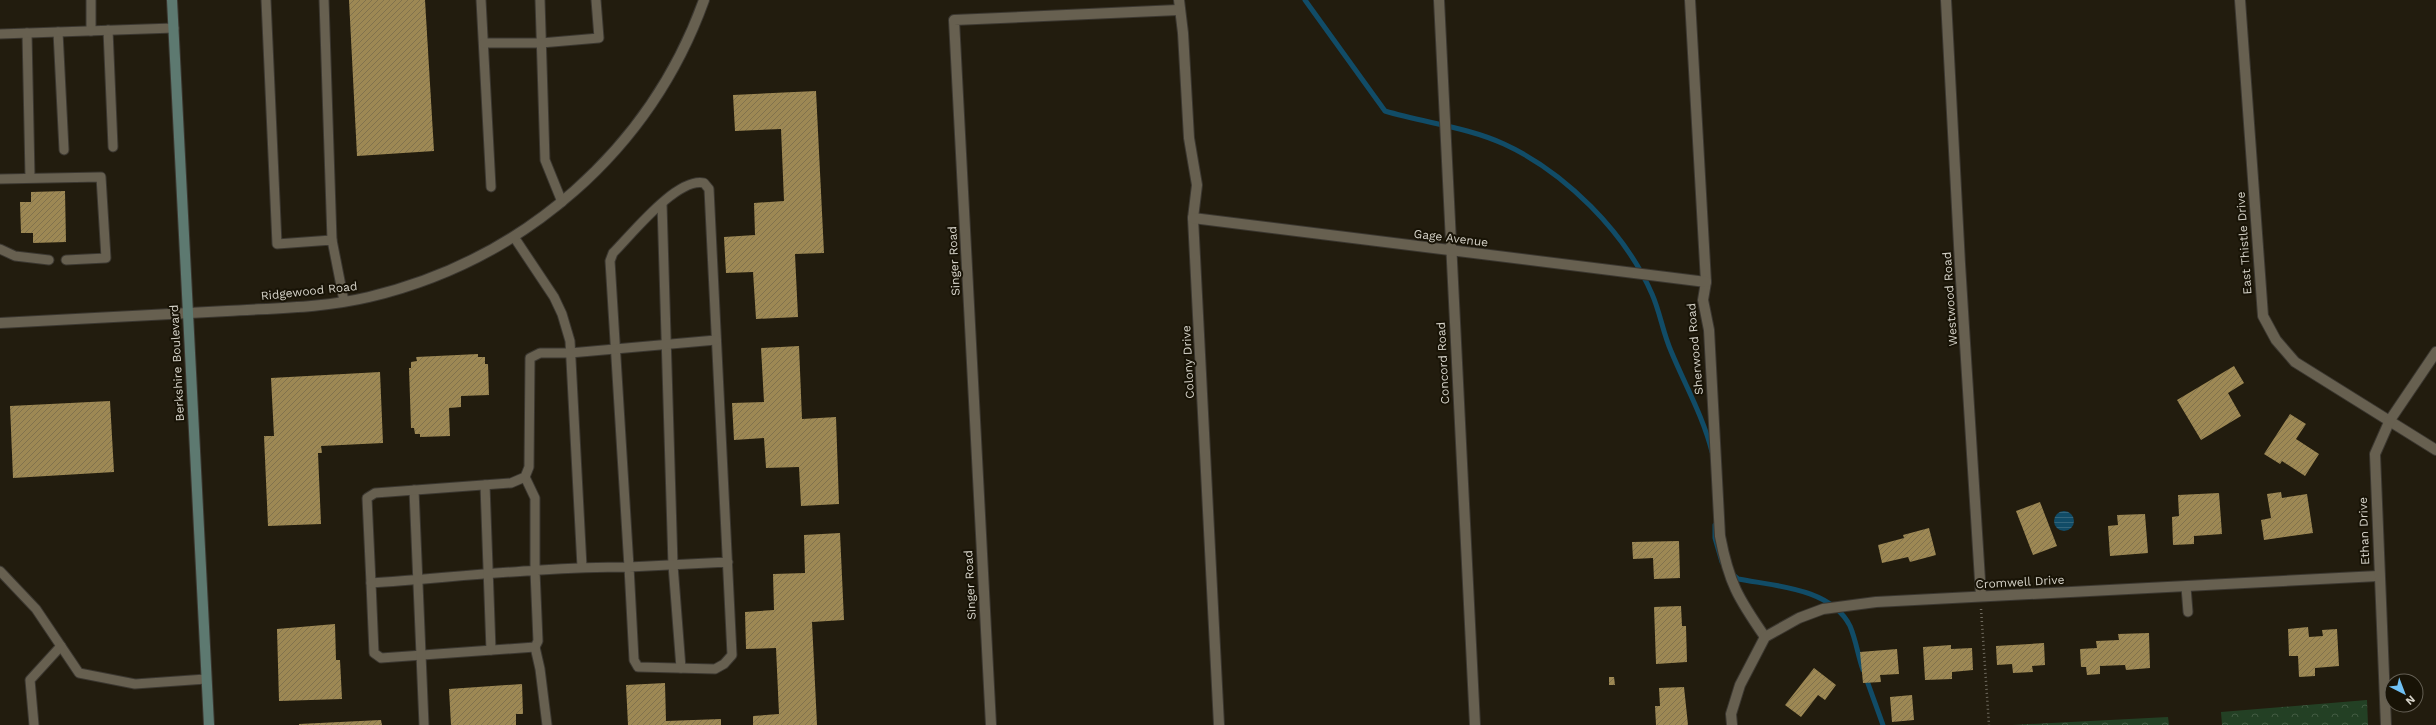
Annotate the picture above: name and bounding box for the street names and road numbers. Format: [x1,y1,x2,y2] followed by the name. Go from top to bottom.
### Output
[2233,191,2255,295] street label: East Thistle Drive
[945,226,963,296] street label: Singer Road
[1413,226,1489,250] street label: Gage Avenue
[1940,251,1960,347] street label: Westwood Road
[260,279,358,303] street label: Ridgewood Road
[1684,303,1706,395] street label: Sherwood Road
[167,304,187,422] street label: Berkshire Boulevard
[1434,321,1452,405] street label: Concord Road
[1179,325,1197,399] street label: Colony Drive
[2356,497,2372,565] street label: Ethan Drive
[961,550,979,620] street label: Singer Road
[1975,573,2065,591] street label: Cromwell Drive

